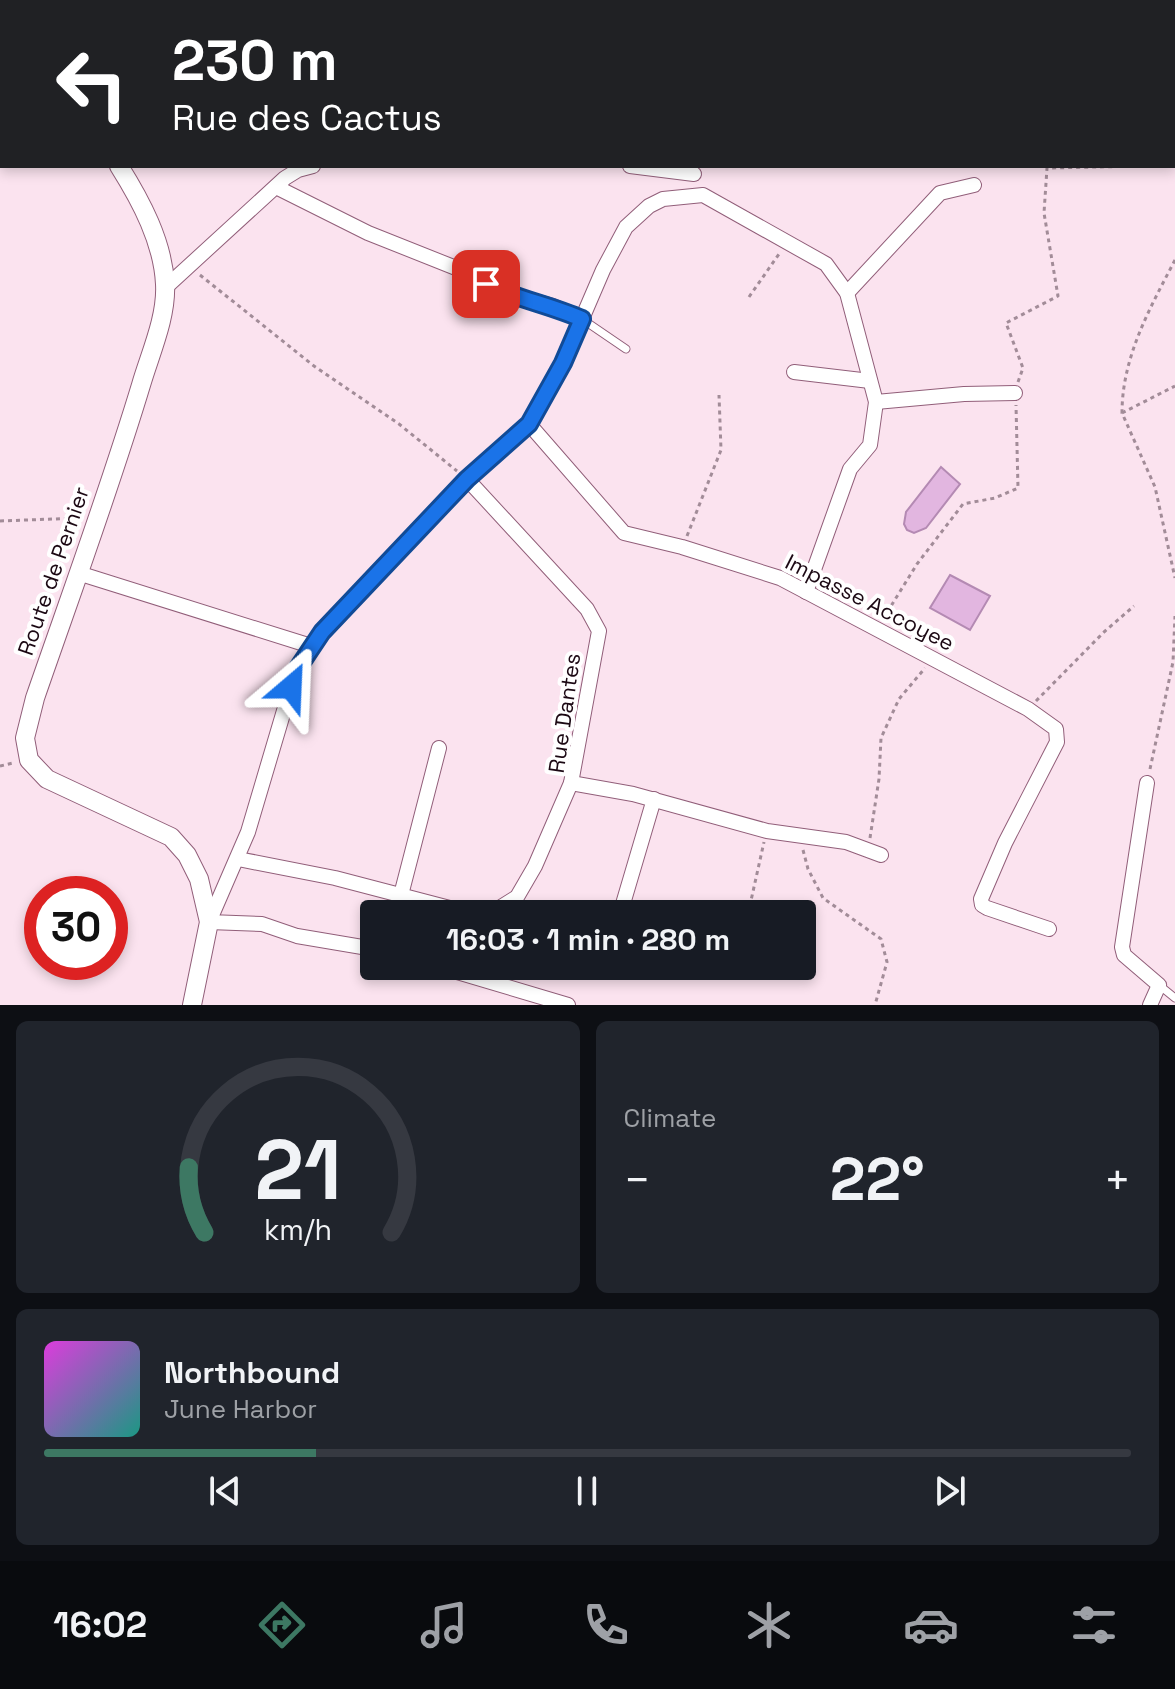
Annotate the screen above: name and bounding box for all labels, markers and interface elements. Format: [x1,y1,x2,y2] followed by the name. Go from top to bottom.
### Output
[172,25,338,96] text: 230 m
[40,32,144,136] icon: left
[172,95,442,141] text: Rue des Cactus
[452,250,520,318] pin
[464,262,508,306] icon: arrive
[11,483,95,659] street label: Route de Pernier
[781,547,959,657] street label: Impasse Accoyee
[249,645,333,729] position arrow
[542,651,586,775] street label: Rue Dantes
[24,876,128,980] speed limit sign: 30
[446,920,730,959] text: 16:03 · 1 min · 280 m
[624,1101,716,1135] text: Climate
[254,1117,341,1223] text: 21
[830,1141,925,1218] text: 22°
[624,1152,651,1208] text: −
[1104,1152,1131,1208] text: +
[264,1212,332,1248] text: km/h
[164,1353,340,1392] text: Northbound
[164,1392,317,1426] text: June Harbor
[203,1469,247,1513] icon: previous
[565,1469,609,1513] icon: pause
[928,1469,972,1513] icon: next
[254,1597,310,1653] icon: directions
[416,1597,472,1653] icon: music
[578,1597,634,1653] icon: phone
[741,1597,797,1653] icon: climate
[903,1597,959,1653] icon: car
[1066,1597,1122,1653] icon: filters
[53,1602,147,1648] text: 16:02

